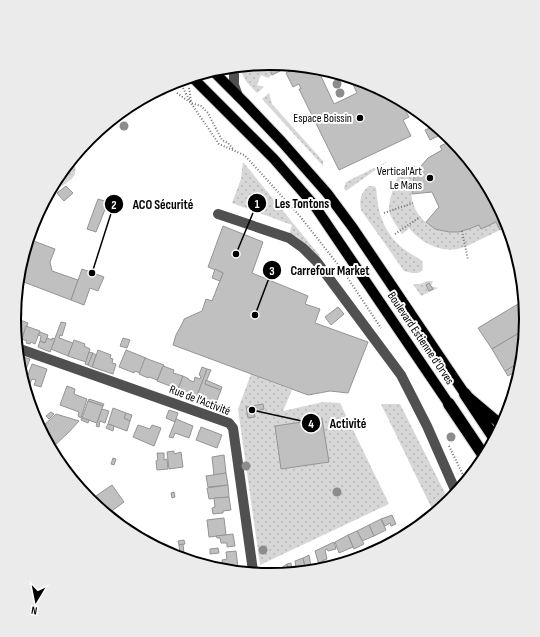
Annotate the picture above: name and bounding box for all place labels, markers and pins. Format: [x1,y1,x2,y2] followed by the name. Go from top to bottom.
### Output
[293,111,352,126] place label: Espace Boissin
[355,113,365,123] marker: Espace Boissin
[377,164,422,193] place label: Vertical'Art Le Mans
[425,173,435,183] marker: Vertical'Art Le Mans
[247,191,338,216] callout: Les Tontons
[104,192,201,217] callout: ACO Sécurité
[262,258,377,283] callout: Carrefour Market
[301,411,374,436] callout: Activité

